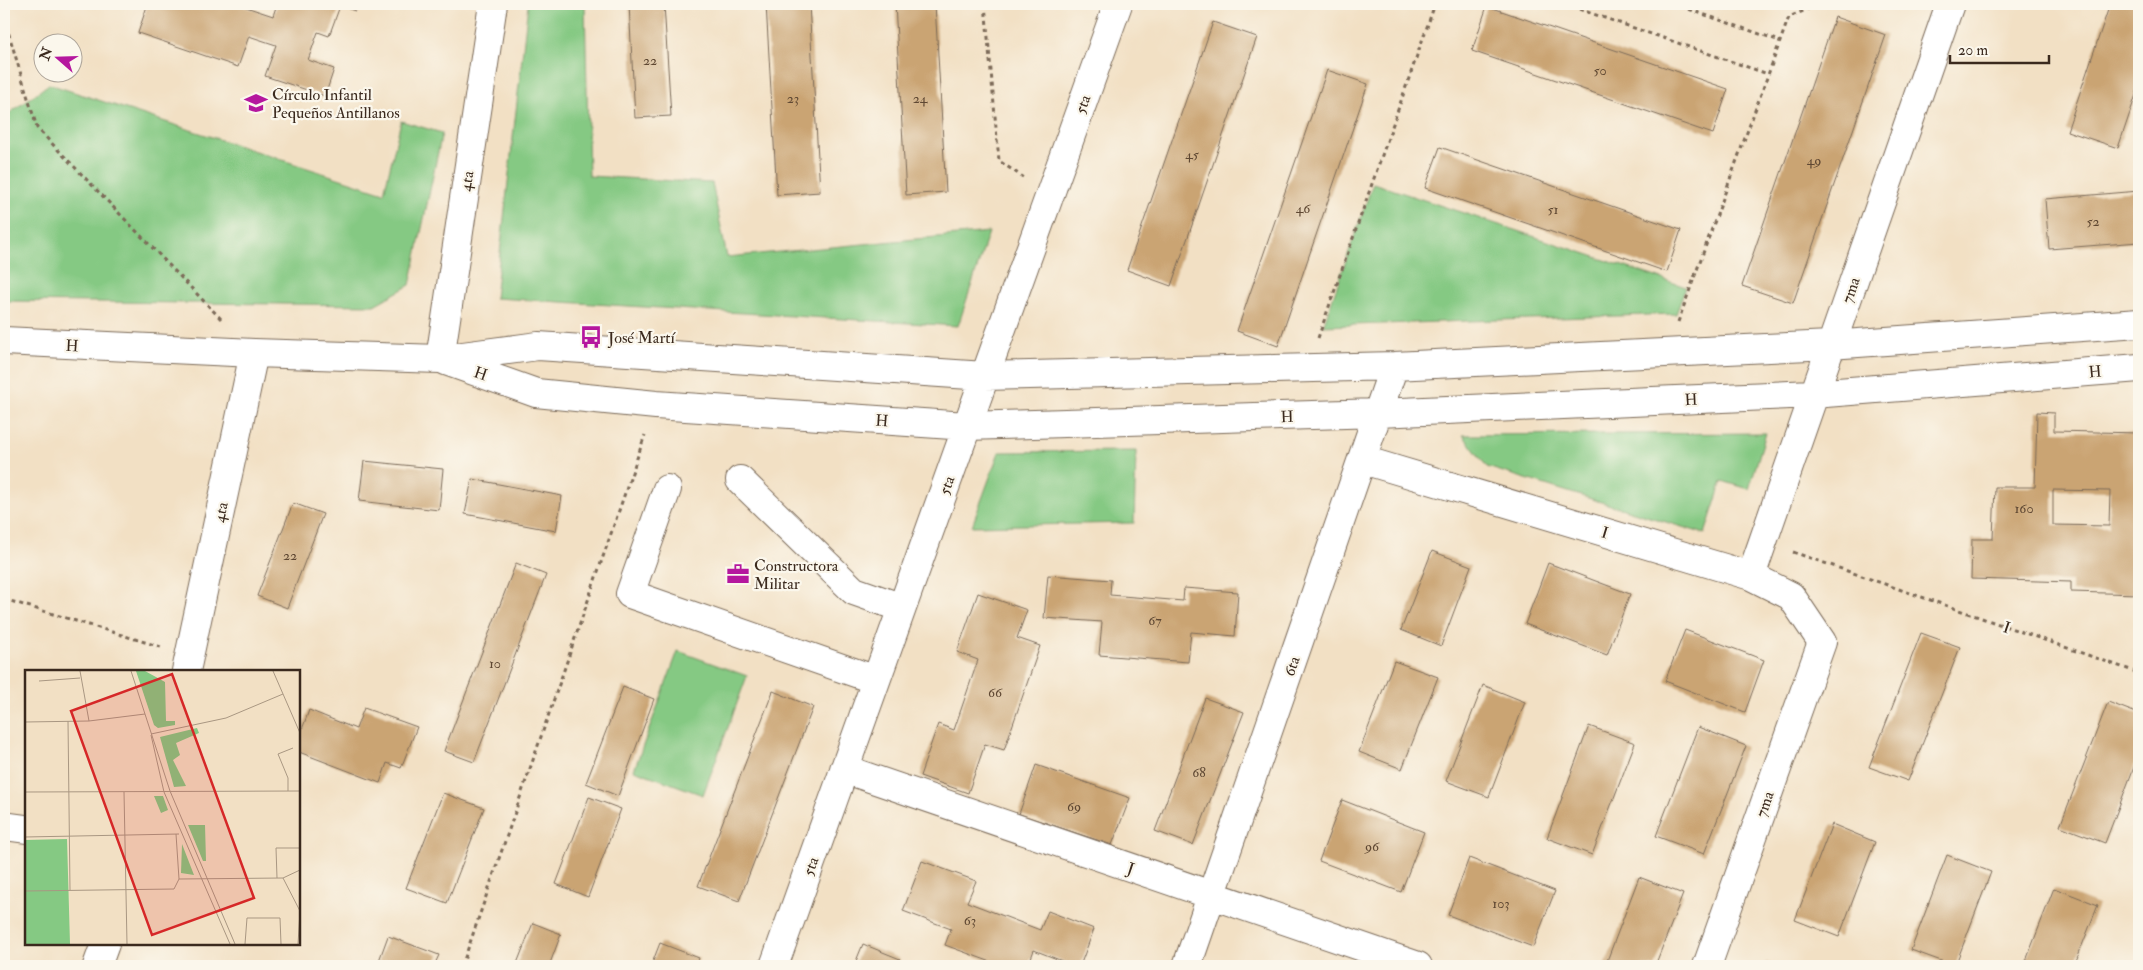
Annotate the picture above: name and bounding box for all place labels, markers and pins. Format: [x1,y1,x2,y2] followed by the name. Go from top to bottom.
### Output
[272,85,400,123] place label: Círculo Infantil Pequeños Antillanos
[243,90,269,116] school or university icon: Círculo Infantil Pequeños Antillanos
[578,324,604,350] bus stop icon: José Martí
[607,328,677,349] place label: José Martí
[754,556,839,594] place label: Constructora Militar
[725,561,751,587] office icon: Constructora Militar

